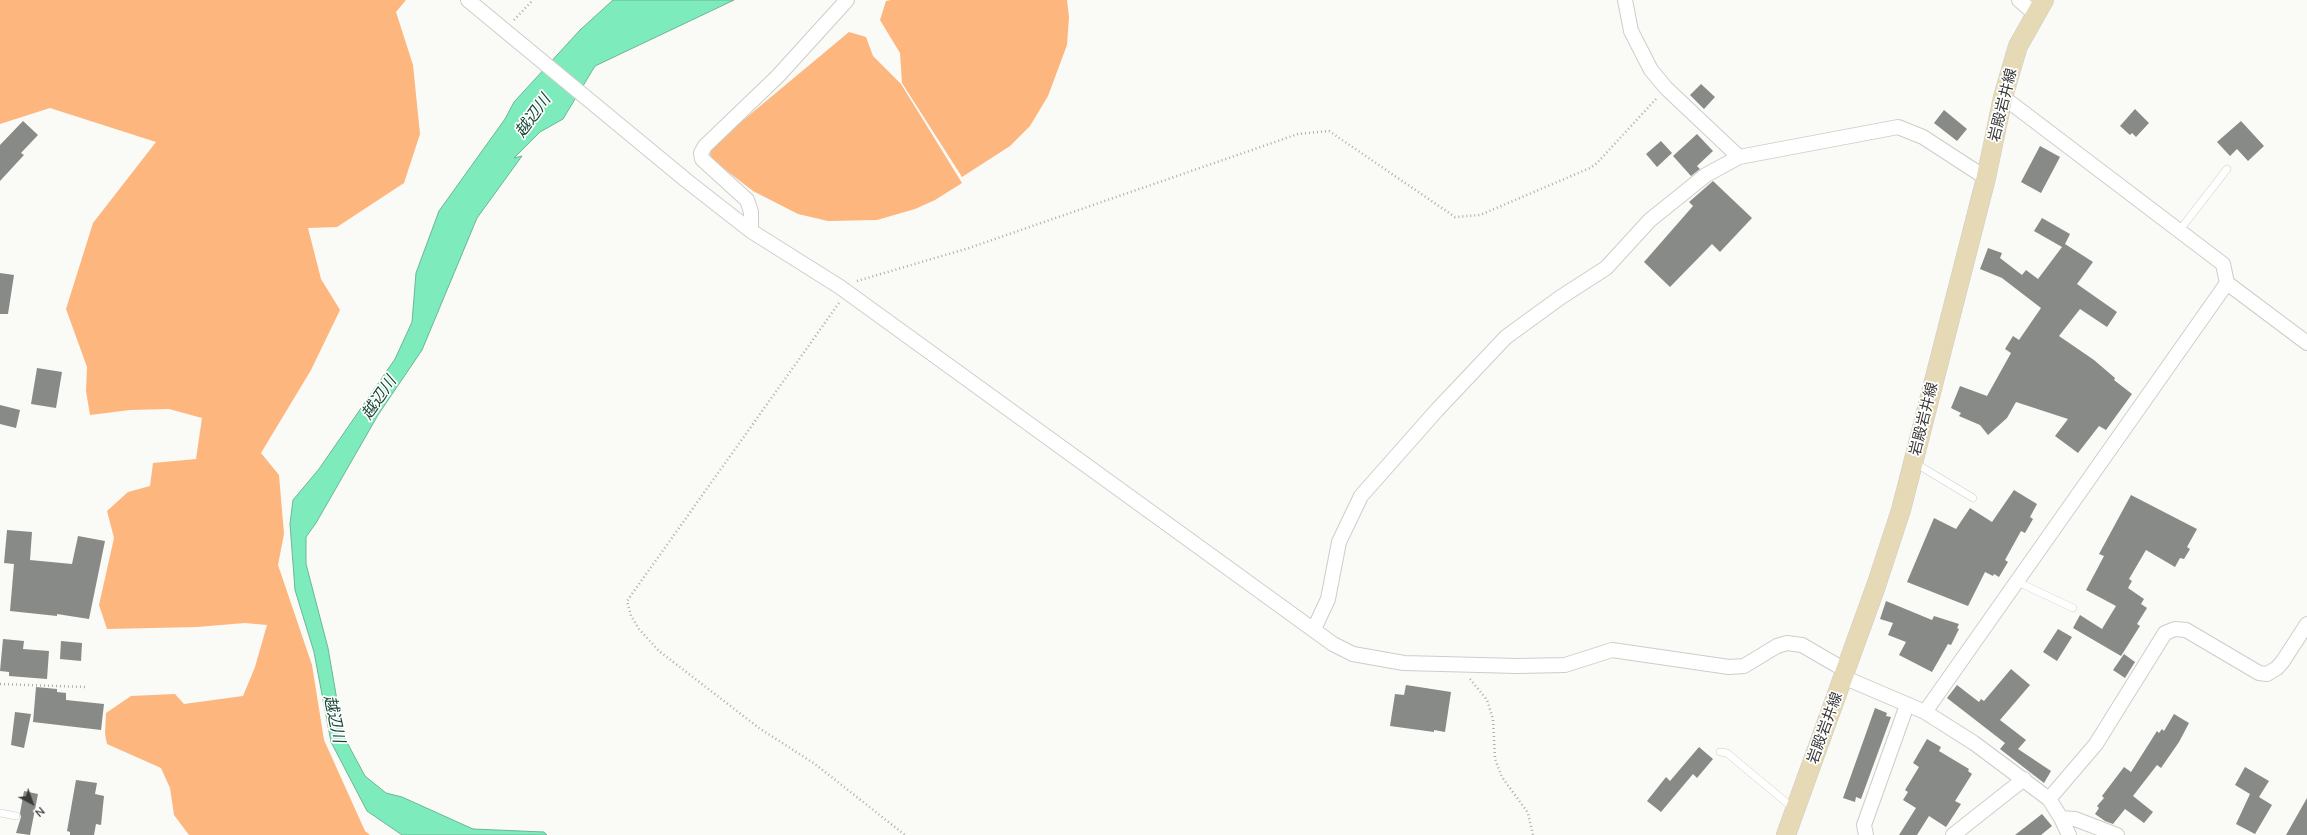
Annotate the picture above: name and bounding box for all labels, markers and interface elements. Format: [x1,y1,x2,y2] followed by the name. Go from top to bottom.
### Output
[1985,66,2021,144] street label: 岩殿岩井線
[511,91,555,141] water label: 越辺川
[358,373,400,423] water label: 越辺川
[1906,380,1942,458] street label: 岩殿岩井線
[1804,690,1846,766] street label: 岩殿岩井線
[320,694,348,744] water label: 越辺川
[12,783,52,823] north arrow
[32,804,48,820] text: N

